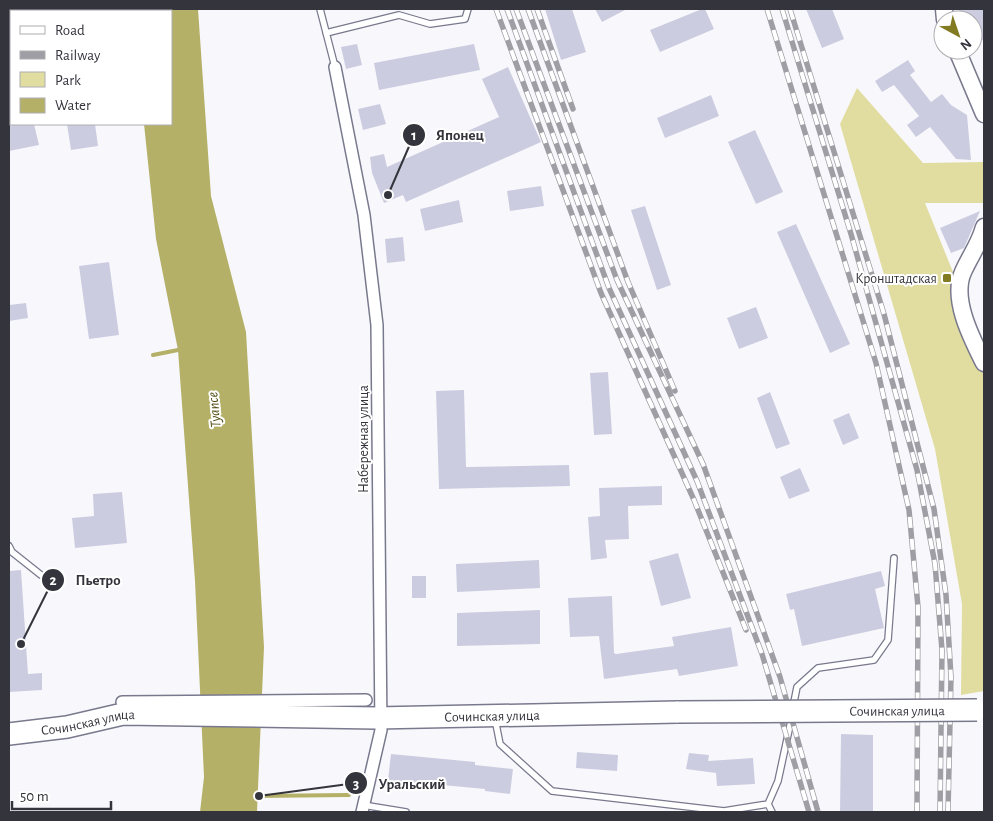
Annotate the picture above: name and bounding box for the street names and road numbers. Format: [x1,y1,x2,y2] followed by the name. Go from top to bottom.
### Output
[357,385,371,493] street label: Набережная улица
[849,704,945,719] street label: Сочинская улица
[40,708,136,738] street label: Сочинская улица
[444,709,541,725] street label: Сочинская улица

